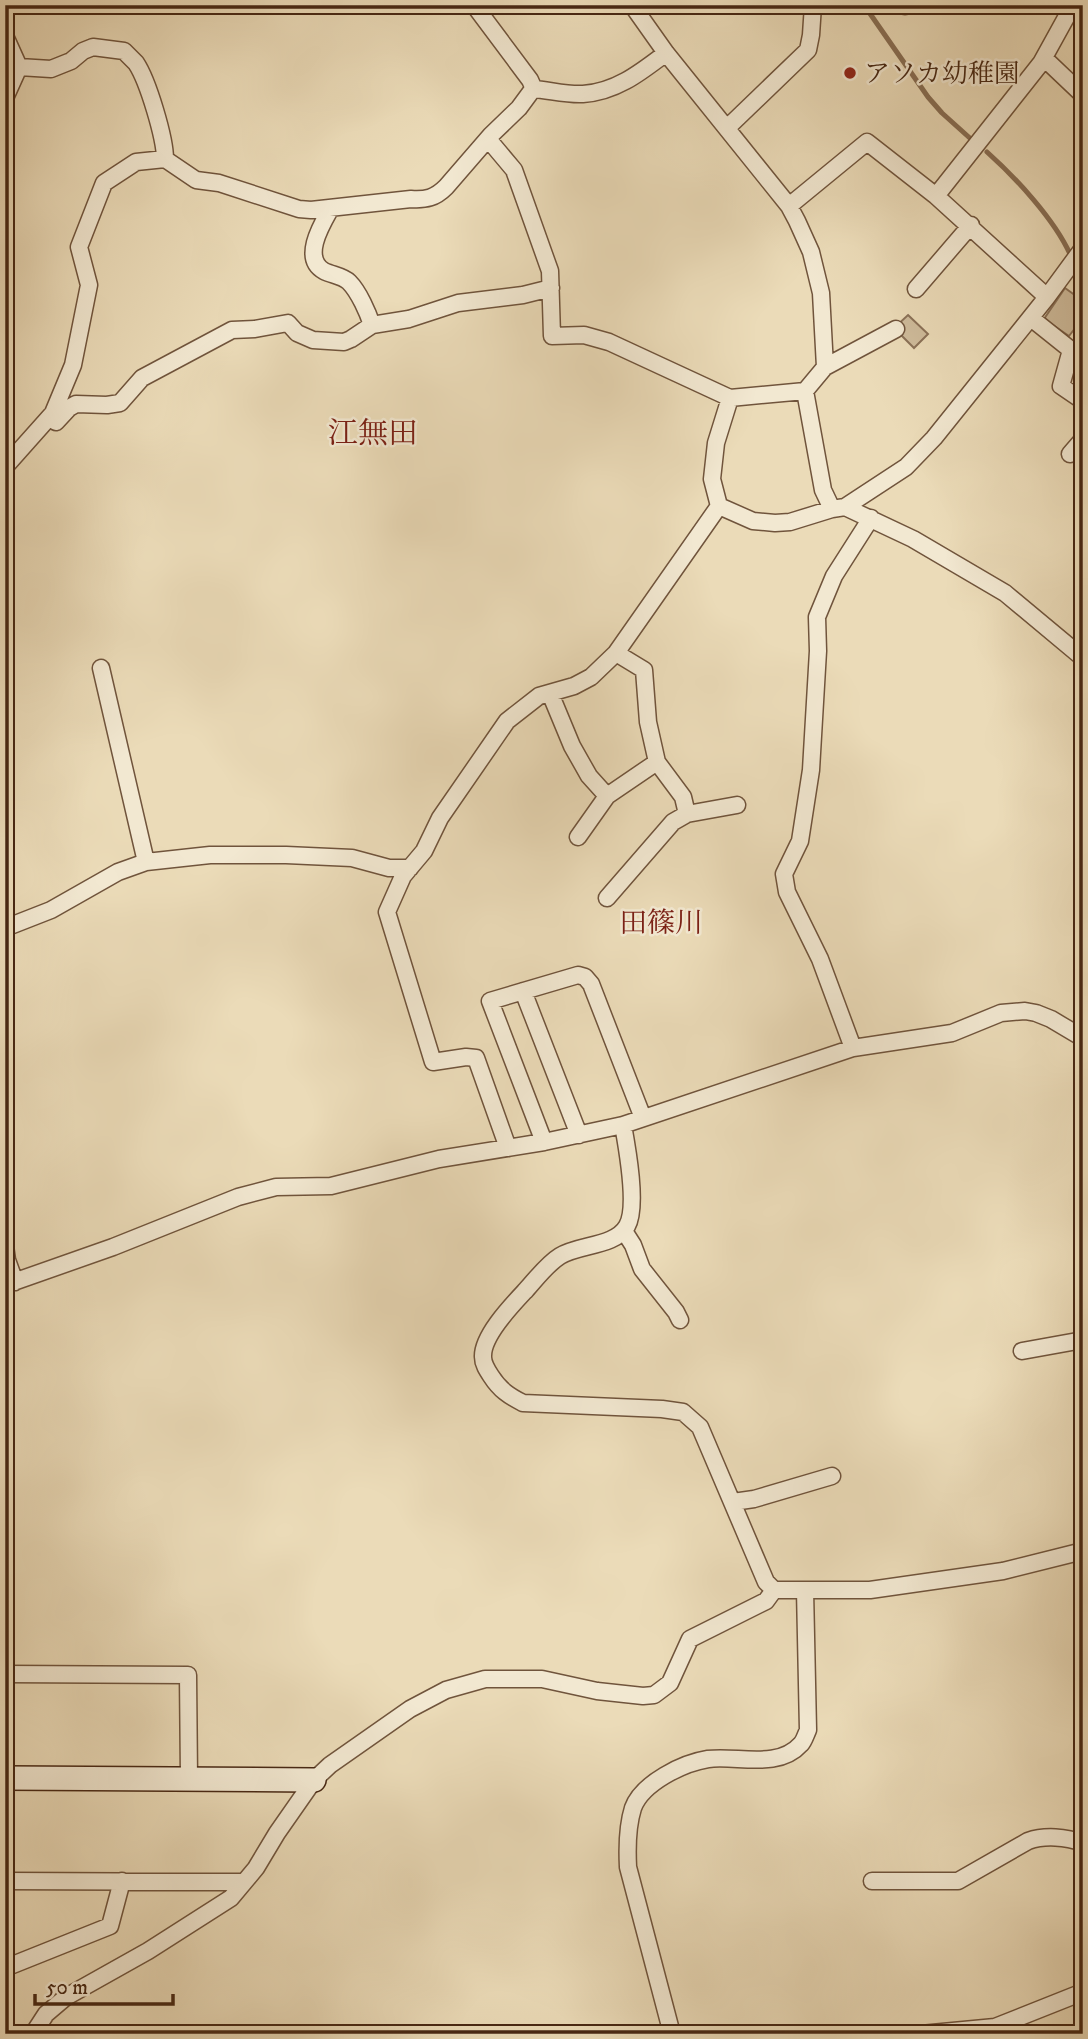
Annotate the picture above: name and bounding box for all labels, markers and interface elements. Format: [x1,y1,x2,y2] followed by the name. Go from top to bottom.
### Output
[864,58,1020,91] place label: アソカ幼稚園
[842,65,858,81] marker: アソカ幼稚園
[328,416,418,453] district label: 江無田
[619,906,703,941] district label: 田篠川
[35,1962,173,2006] scale bar
[46,1975,88,2001] text: 50 m

